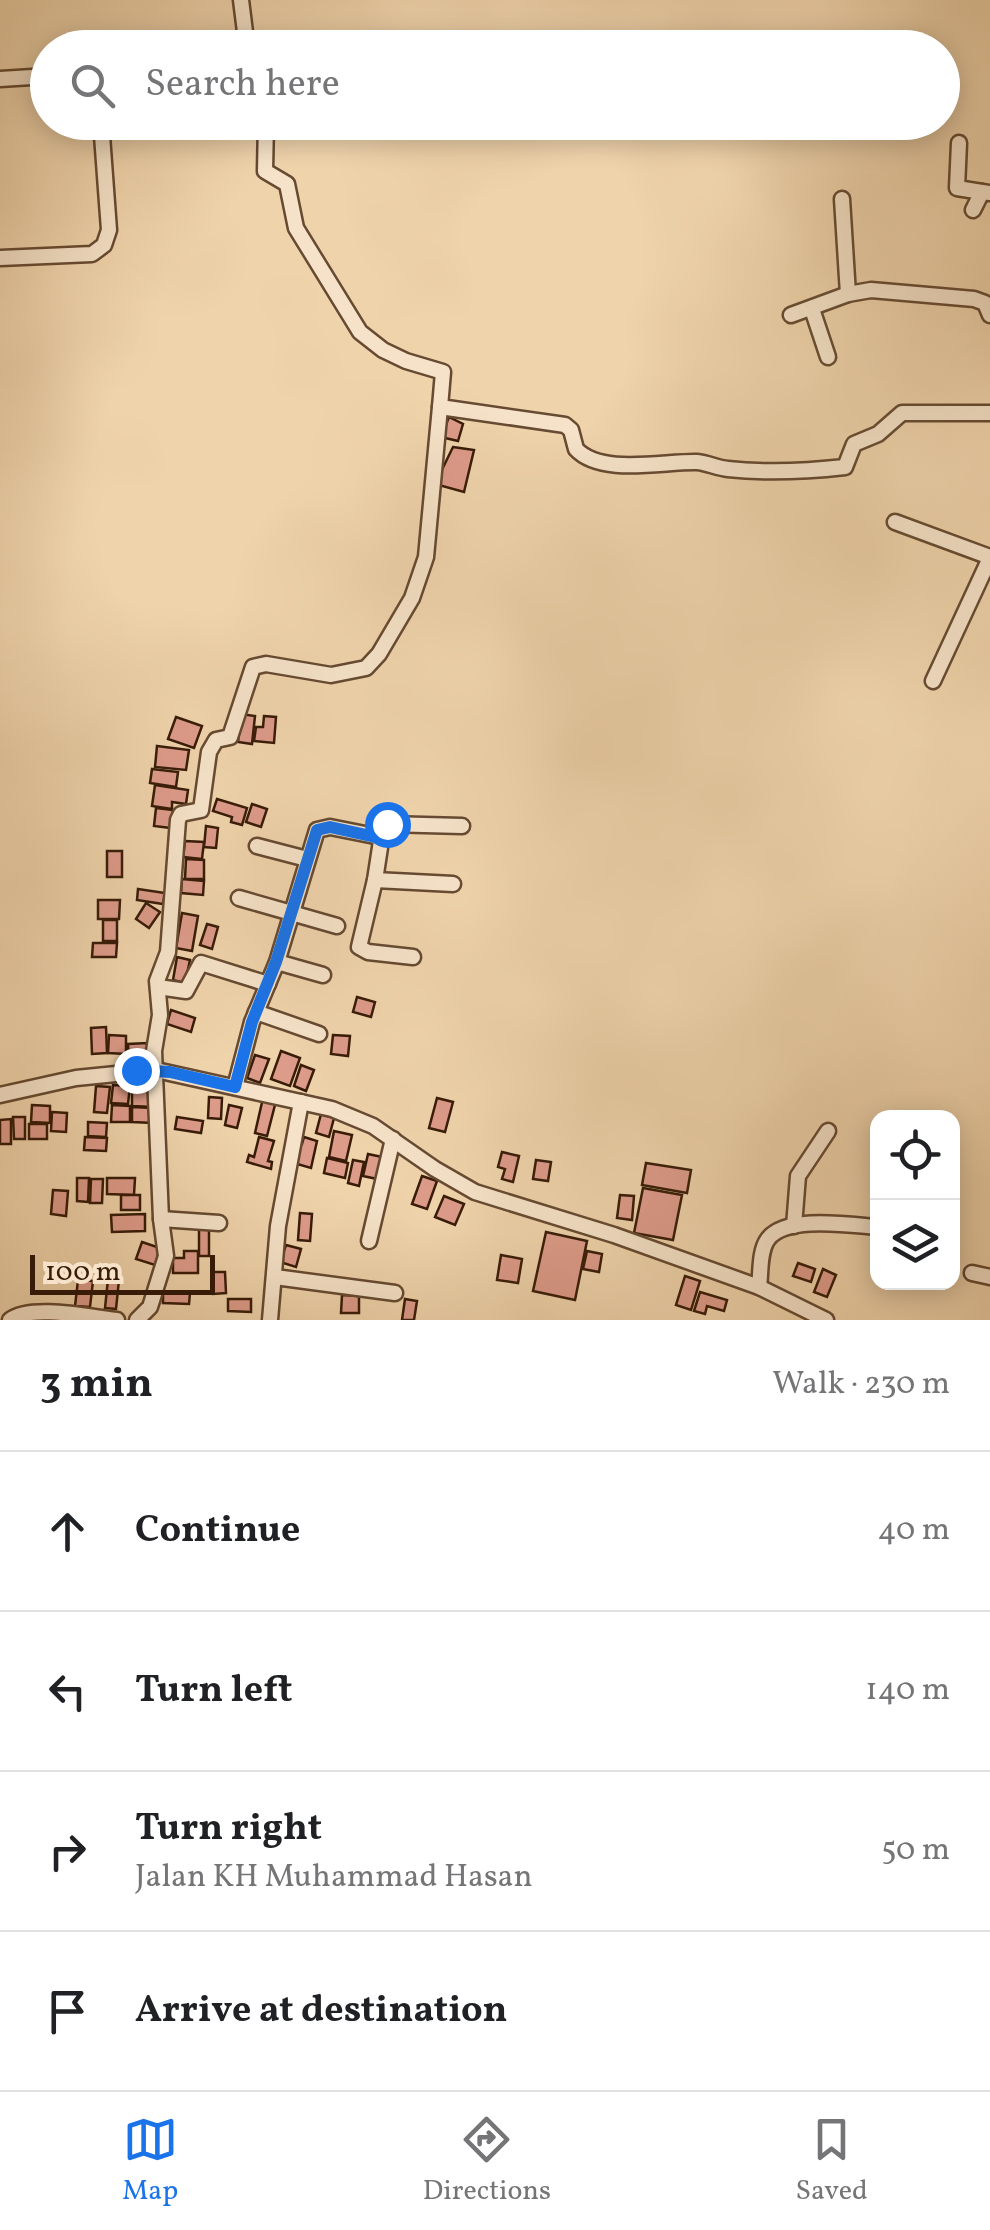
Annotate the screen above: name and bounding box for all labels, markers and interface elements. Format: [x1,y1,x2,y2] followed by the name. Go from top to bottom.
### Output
[30,30,960,140] search box
[65,58,120,113] icon: search
[145,59,340,112] text: Search here
[365,802,411,848] route start
[114,1048,160,1094] route end
[870,1110,960,1290] map controls
[870,1110,960,1200] button: locate
[870,1200,960,1290] button: layers
[30,1250,215,1294] scale bar
[45,1253,120,1292] text: 100 m
[40,1356,153,1415] text: 3 min
[772,1363,950,1407] text: Walk · 230 m
[40,1504,95,1559] icon: ahead
[135,1505,300,1558] text: Continue
[878,1509,950,1553] text: 40 m
[40,1664,95,1719] icon: left
[135,1665,292,1718] text: Turn left
[865,1669,950,1713] text: 140 m
[135,1803,322,1856] text: Turn right
[40,1824,95,1879] icon: right
[881,1829,950,1873] text: 50 m
[135,1856,533,1900] text: Jalan KH Muhammad Hasan
[40,1984,95,2039] icon: arrive
[135,1985,508,2038] text: Arrive at destination
[122,2112,178,2211] tab: Map
[423,2112,551,2211] tab: Directions
[796,2112,868,2211] tab: Saved

